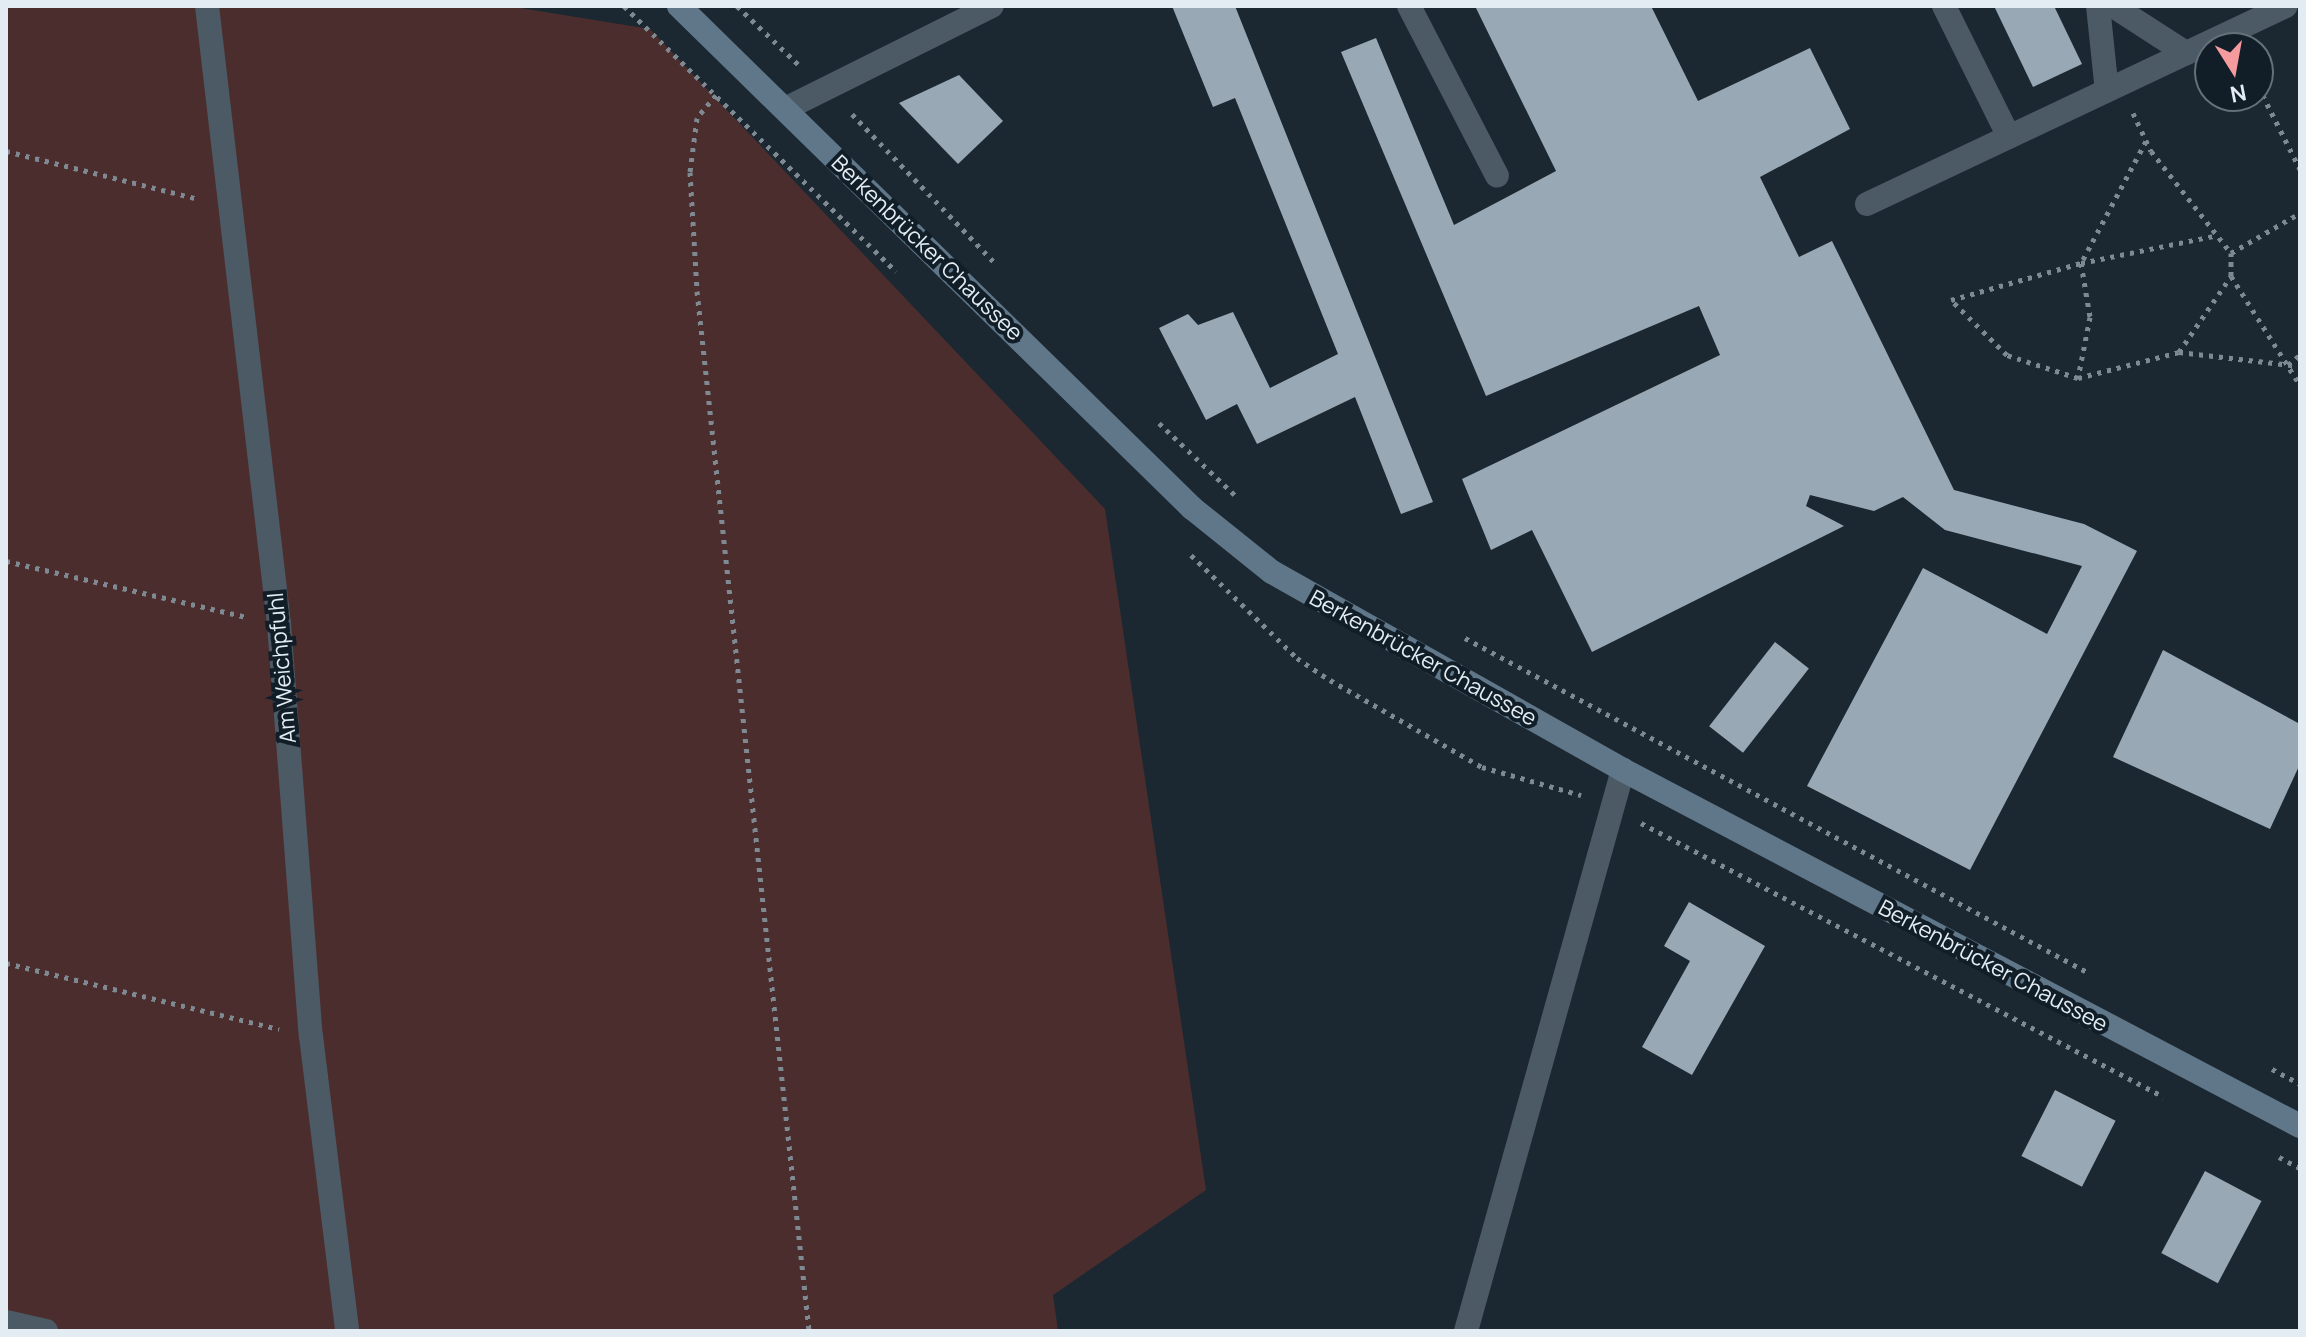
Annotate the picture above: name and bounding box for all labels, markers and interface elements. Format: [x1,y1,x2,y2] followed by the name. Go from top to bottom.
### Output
[2194,32,2274,112] north arrow
[2228,77,2249,110] text: N
[826,150,1028,346] street label: Berkenbrücker Chaussee
[1305,585,1541,731] street label: Berkenbrücker Chaussee
[262,591,302,745] street label: Am Weichpfuhl
[1874,894,2112,1038] street label: Berkenbrücker Chaussee

